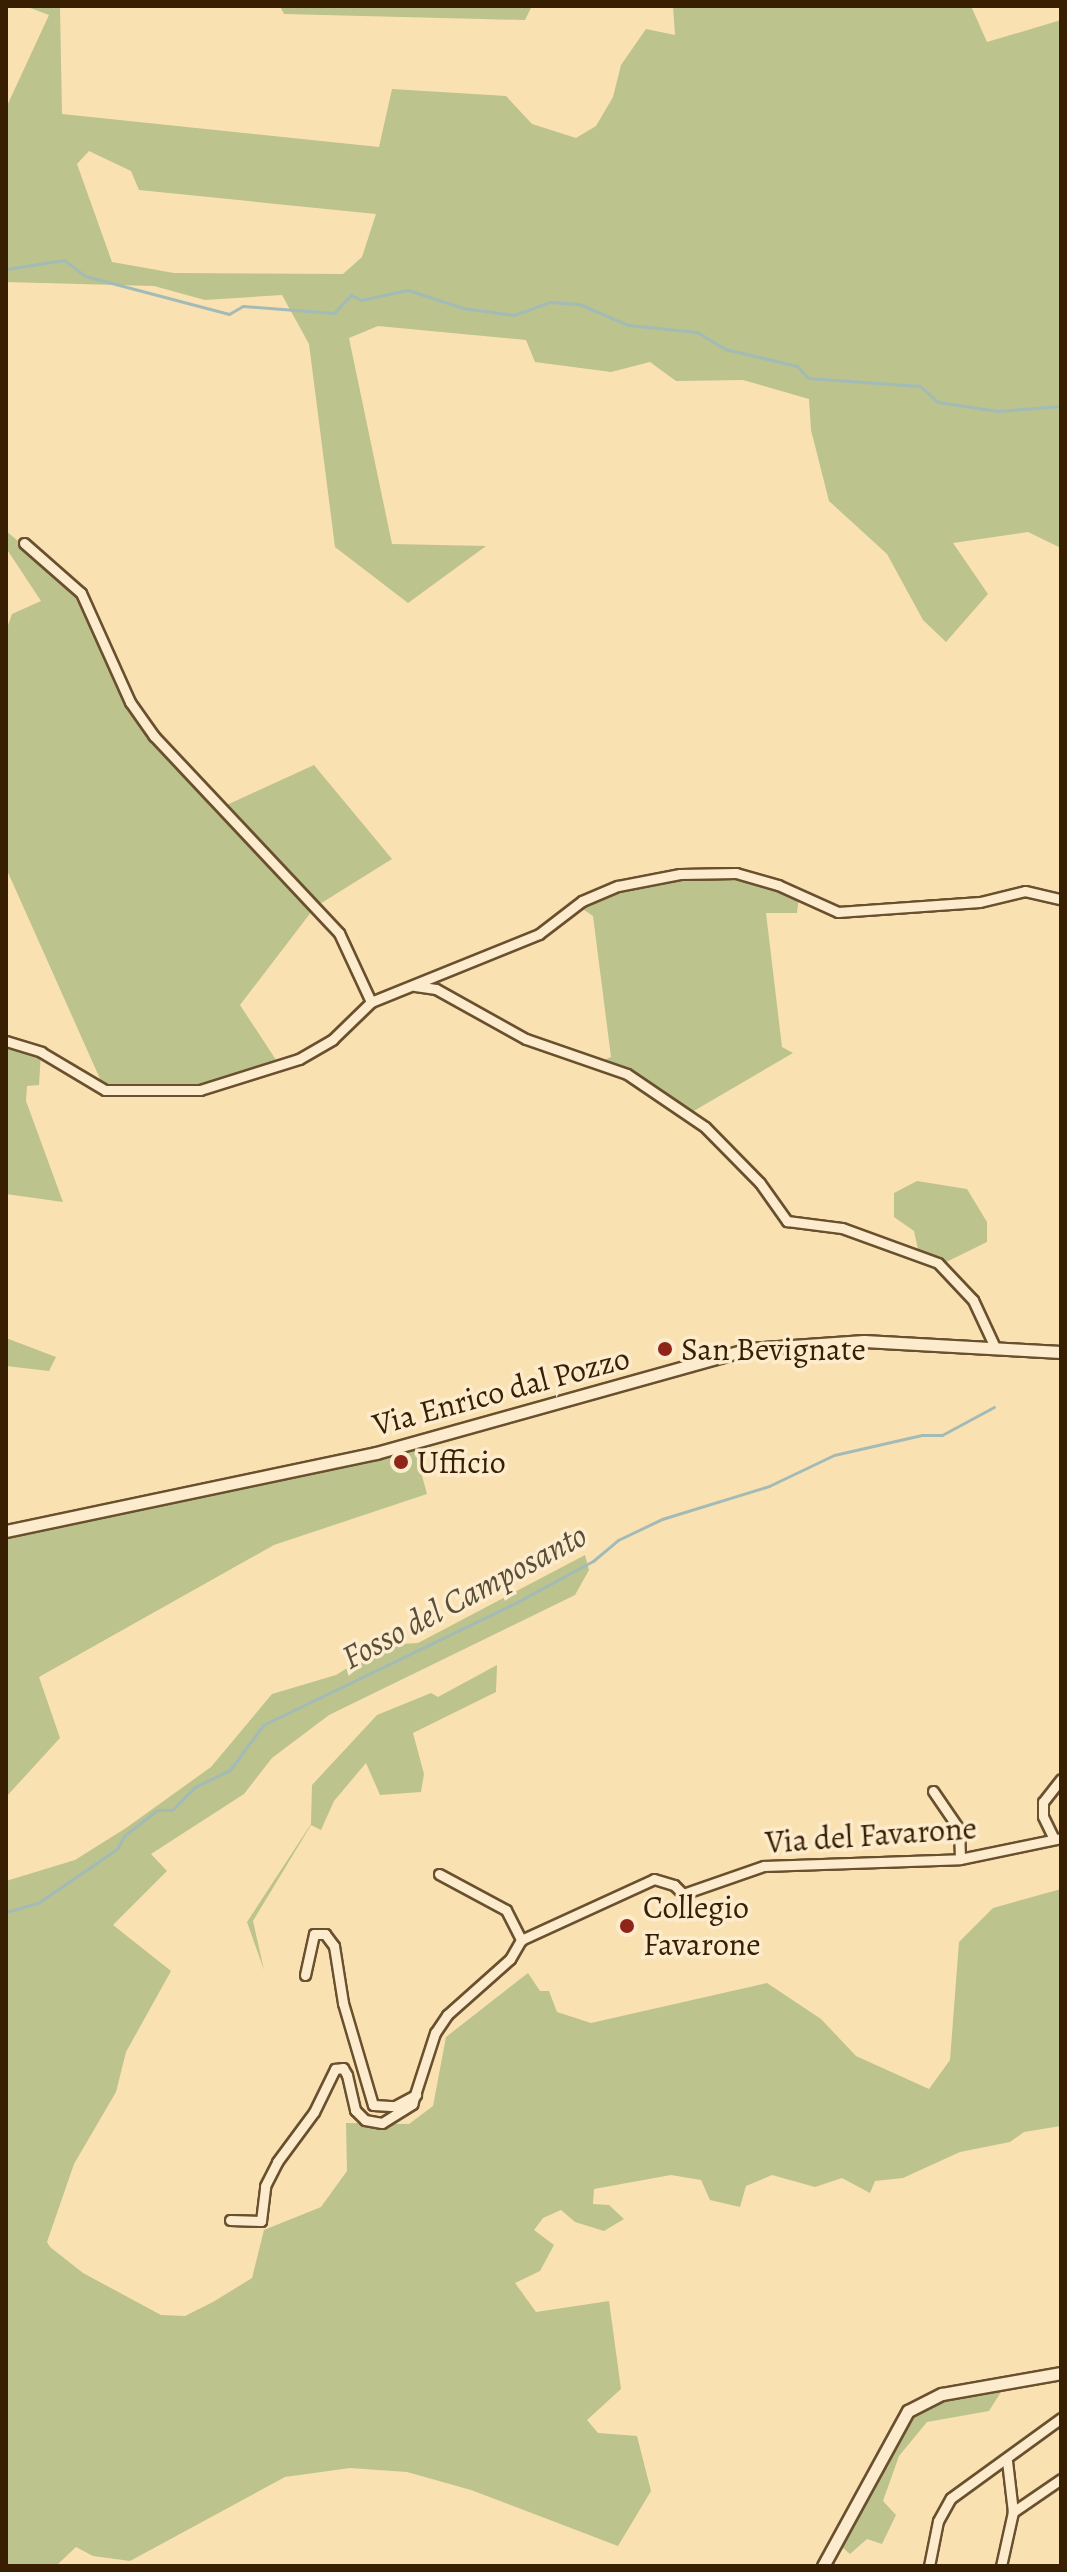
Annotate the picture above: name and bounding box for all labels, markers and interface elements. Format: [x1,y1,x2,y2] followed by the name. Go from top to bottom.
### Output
[681,1330,866,1368] place label: San Bevignate
[368,1338,634,1444] street label: Via Enrico dal Pozzo
[656,1340,674,1358] marker: San Bevignate
[417,1443,506,1481] place label: Ufficio
[392,1453,410,1471] marker: Ufficio
[335,1514,593,1678] water label: Fosso del Camposanto
[764,1808,978,1862] street label: Via del Favarone
[643,1889,761,1964] place label: Collegio Favarone
[618,1917,636,1935] marker: Collegio Favarone

